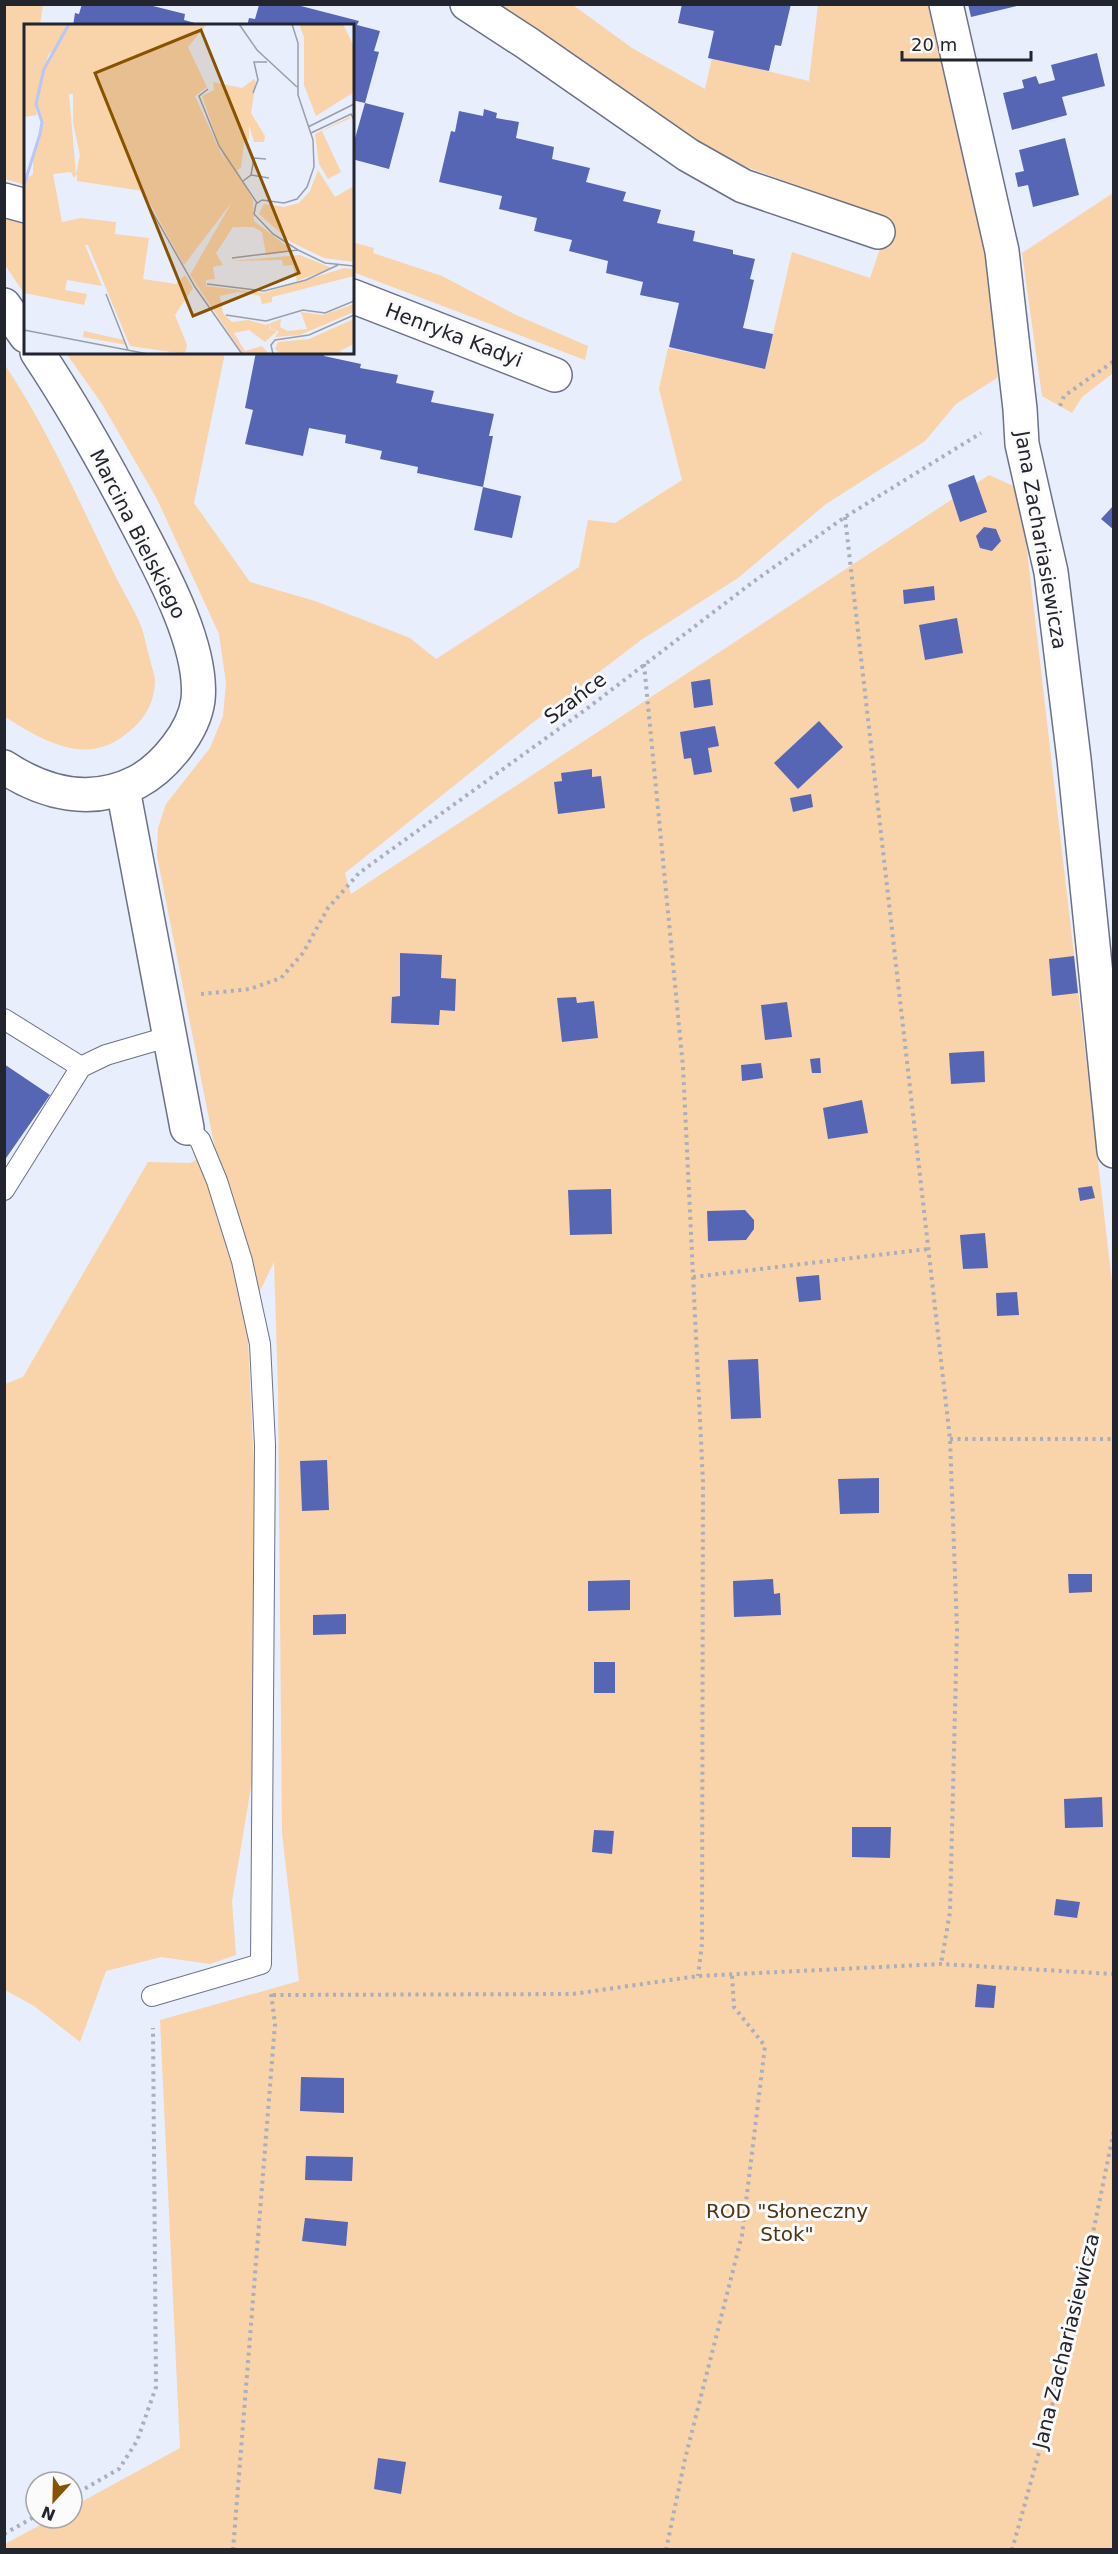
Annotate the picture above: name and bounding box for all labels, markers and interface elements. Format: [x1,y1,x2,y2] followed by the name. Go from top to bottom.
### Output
[24,24,354,354] inset map
[902,24,1031,62] scale bar
[911,34,957,55] text: 20 m
[382,298,526,372] street label: Henryka Kadyi
[1010,427,1072,651] street label: Jana Zachariasiewicza
[85,445,191,623] street label: Marcina Bielskiego
[539,667,611,729] street label: Szańce
[706,2199,868,2246] park label: ROD "Słoneczny Stok"
[1027,2231,1104,2453] street label: Jana Zachariasiewicza
[24,2470,84,2530] north arrow
[39,2502,58,2525] text: N

